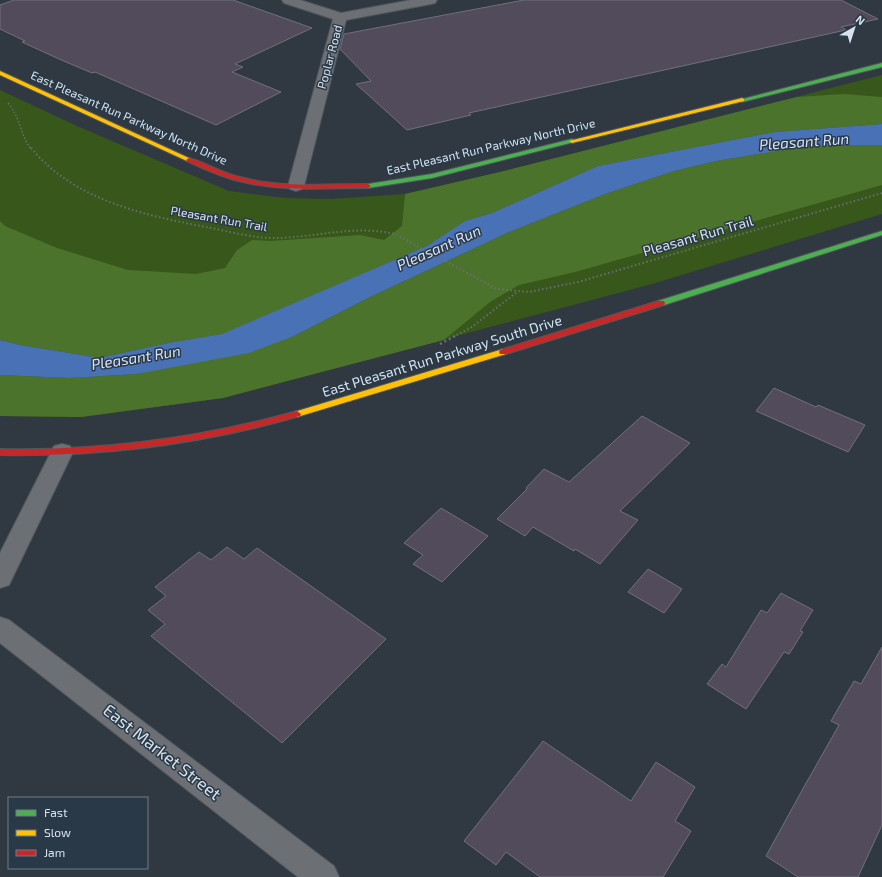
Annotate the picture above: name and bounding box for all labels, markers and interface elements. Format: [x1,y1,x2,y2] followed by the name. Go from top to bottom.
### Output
[834,8,874,48] north arrow
[853,12,868,27] text: N
[314,23,344,90] street label: Poplar Road
[29,67,230,167] street label: East Pleasant Run Parkway North Drive
[385,115,596,177] street label: East Pleasant Run Parkway North Drive
[758,129,850,153] water label: Pleasant Run
[170,203,269,233] street label: Pleasant Run Trail
[641,211,756,259] street label: Pleasant Run Trail
[394,221,483,274] water label: Pleasant Run
[320,311,564,400] street label: East Pleasant Run Parkway South Drive
[90,341,182,373] water label: Pleasant Run
[100,699,226,804] street label: East Market Street
[8,797,148,869] legend
[44,805,68,819] text: Fast
[44,825,71,839] text: Slow
[44,845,65,859] text: Jam

